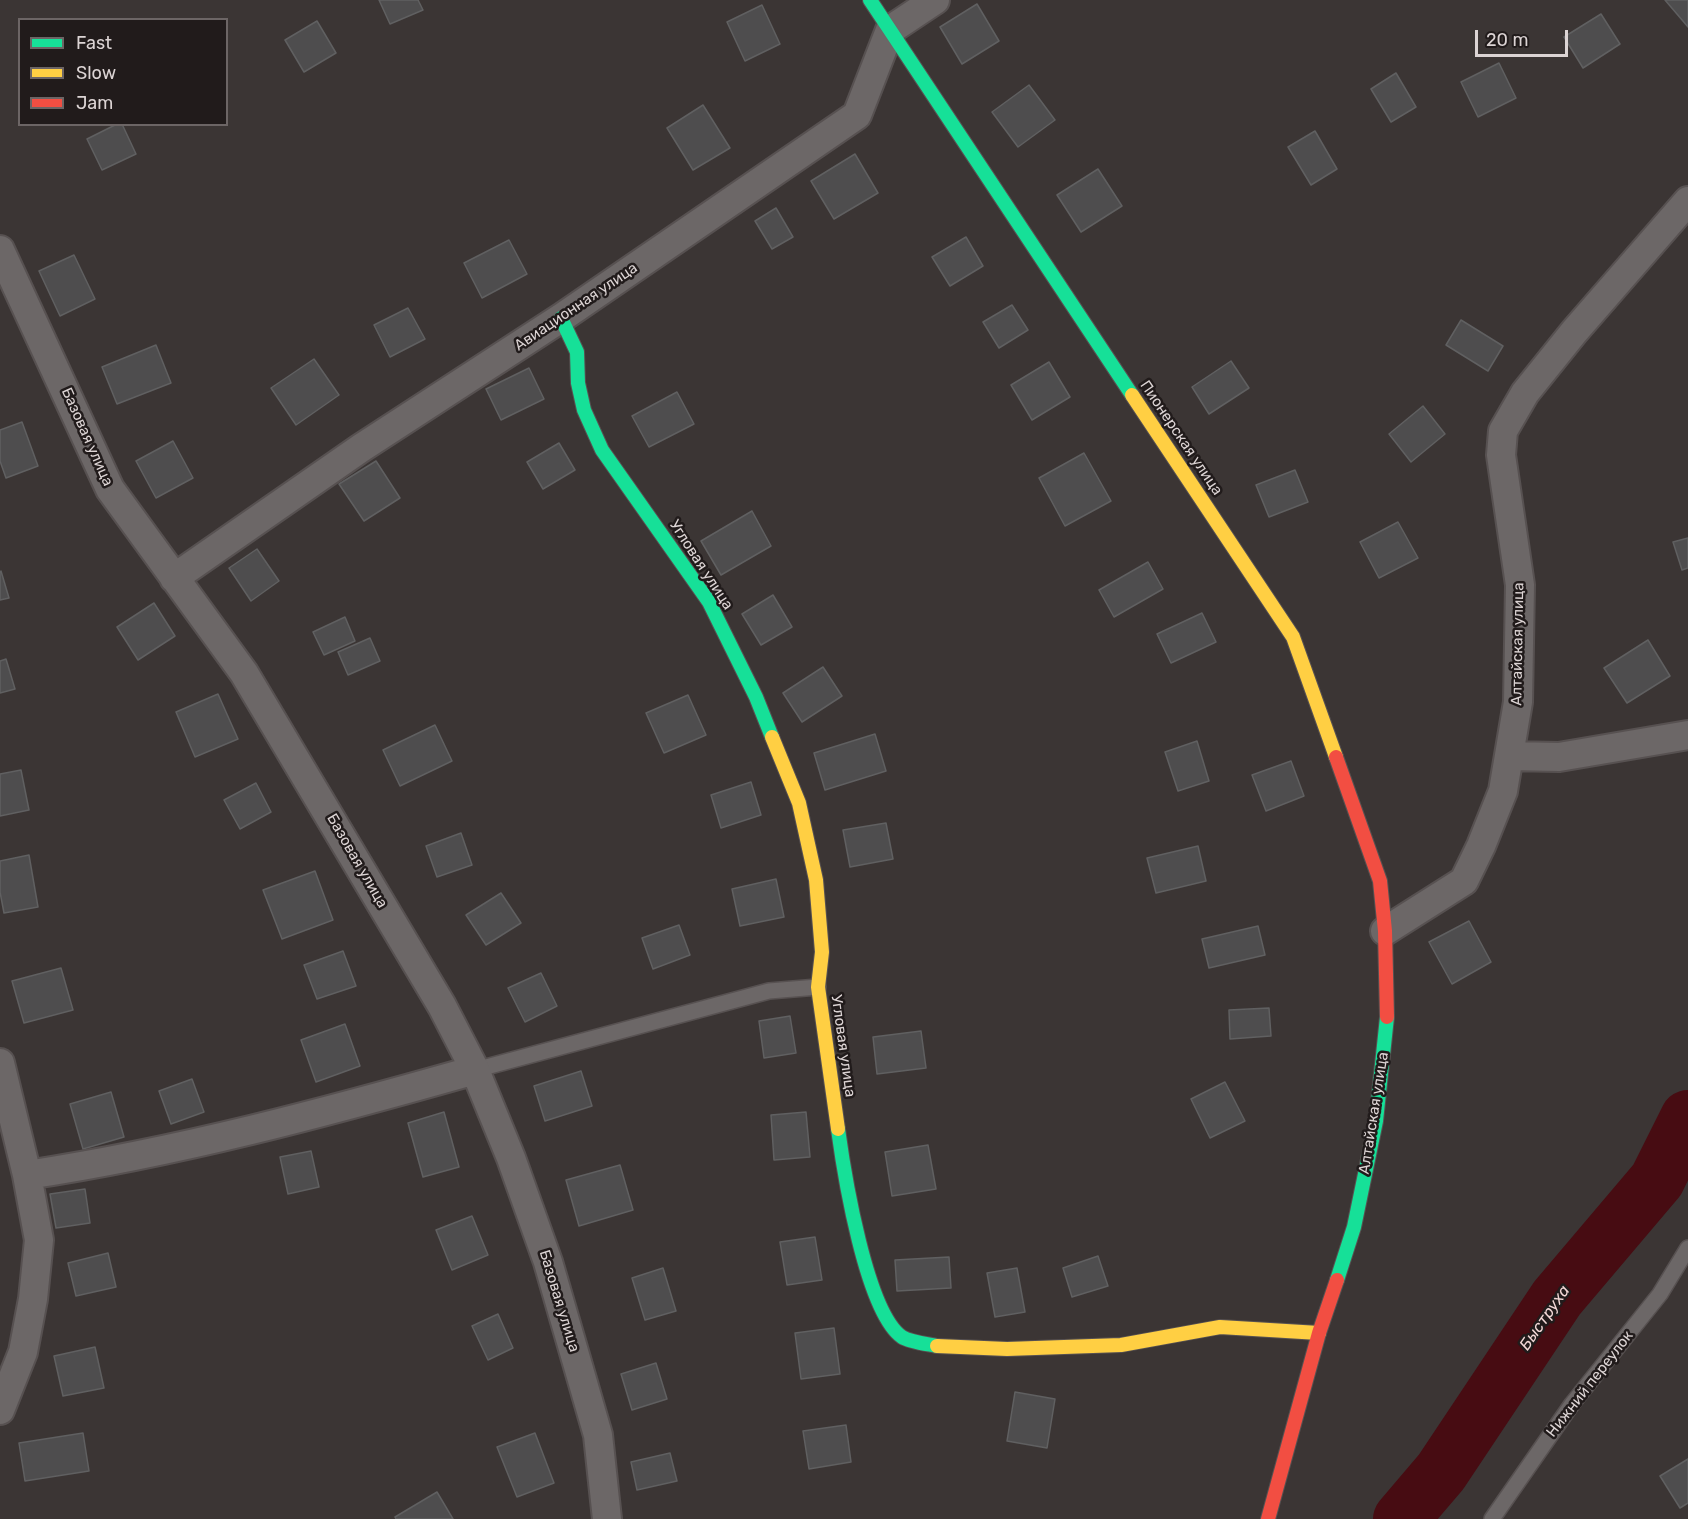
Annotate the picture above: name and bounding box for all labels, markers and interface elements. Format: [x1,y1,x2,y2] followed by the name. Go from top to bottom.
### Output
[18,18,228,126] legend
[1478,18,1571,56] scale bar
[1486,29,1528,51] text: 20 m
[76,32,112,54] text: Fast
[76,62,116,84] text: Slow
[76,92,113,114] text: Jam
[511,259,641,355] street label: Авиационная улица
[1136,377,1226,499] street label: Пионерская улица
[57,385,117,489] street label: Базовая улица
[665,517,737,613] street label: Угловая улица
[1508,582,1528,706] street label: Алтайская улица
[323,811,391,911] street label: Базовая улица
[827,994,859,1098] street label: Угловая улица
[1355,1051,1393,1175] street label: Алтайская улица
[535,1248,583,1354] street label: Базовая улица
[1516,1282,1574,1354] water label: Быструха
[1543,1327,1637,1441] street label: Нижний переулок

